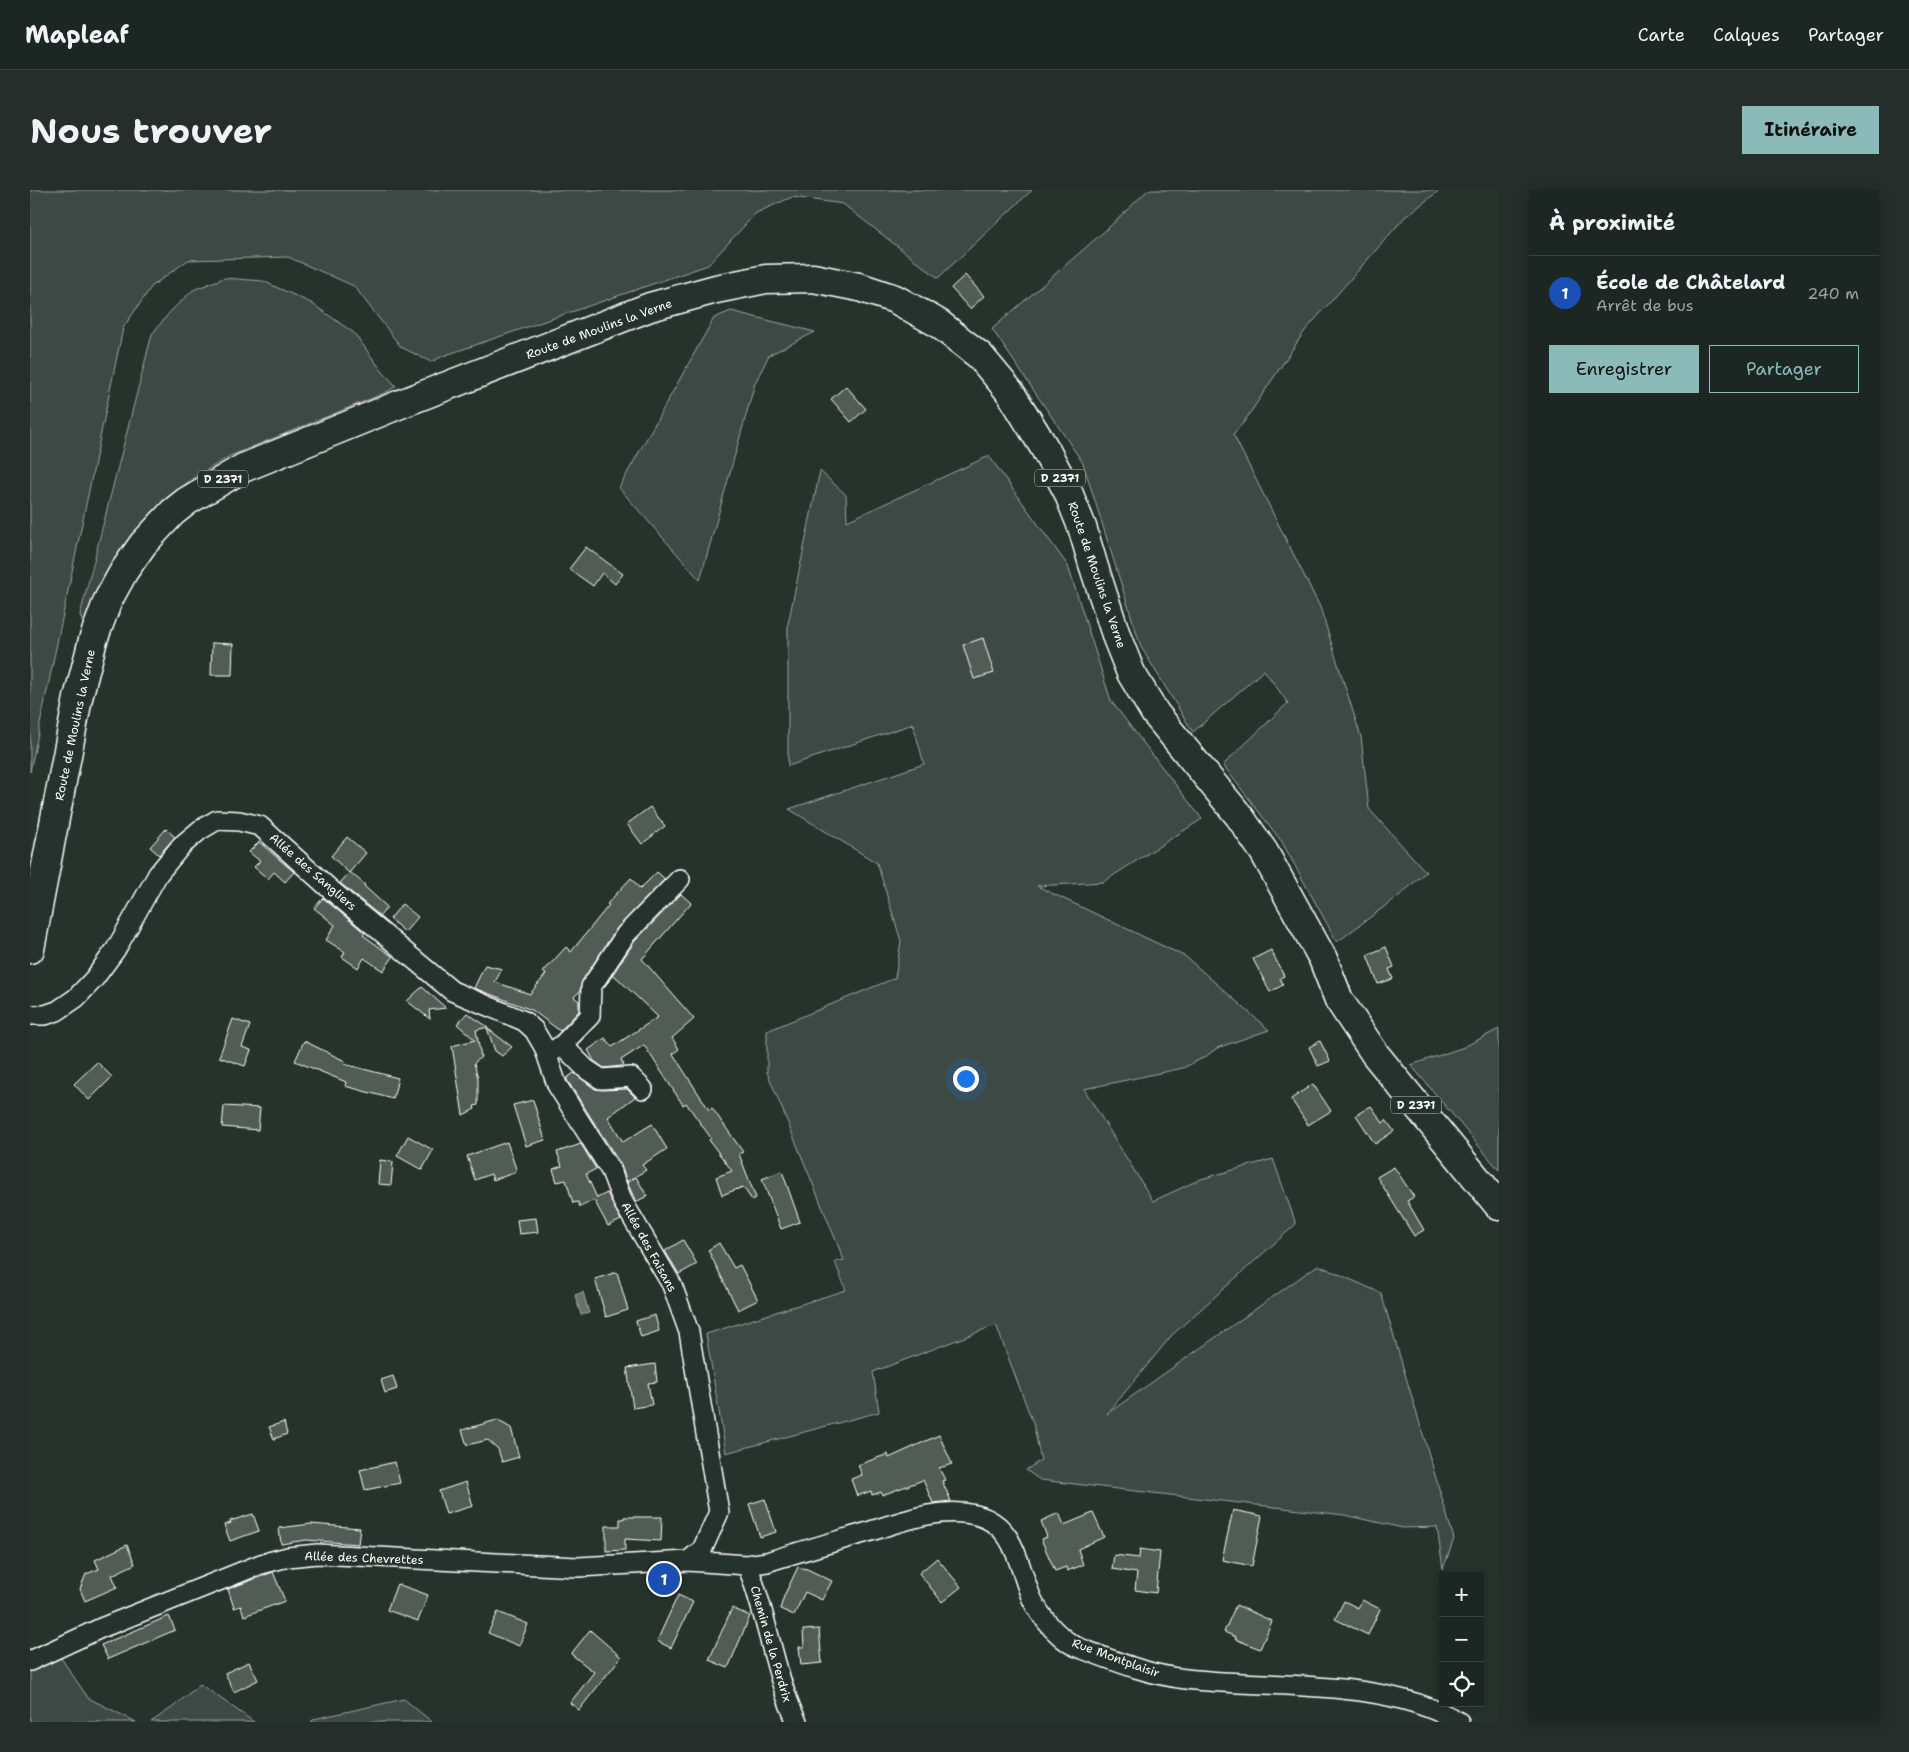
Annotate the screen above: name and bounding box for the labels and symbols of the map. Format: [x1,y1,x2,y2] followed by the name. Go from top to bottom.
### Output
[524,295,674,363] street label: Route de Moulins la Verne
[198,470,248,488] road number: D 2371
[1035,470,1085,486] road number: D 2371
[1064,499,1130,651] street label: Route de Moulins la Verne
[51,648,99,802] street label: Route de Moulins la Verne
[266,830,360,914] street label: Allée des Sangliers
[953,1066,979,1092] your location
[1391,1096,1441,1114] road number: D 2371
[618,1199,680,1295] street label: Allée des Faisans
[304,1548,424,1568] street label: Allée des Chevrettes
[648,1560,680,1598] pin: 1
[747,1584,795,1704] street label: Chemin de la Perdrix
[1070,1635,1162,1681] street label: Rue Montplaisir

